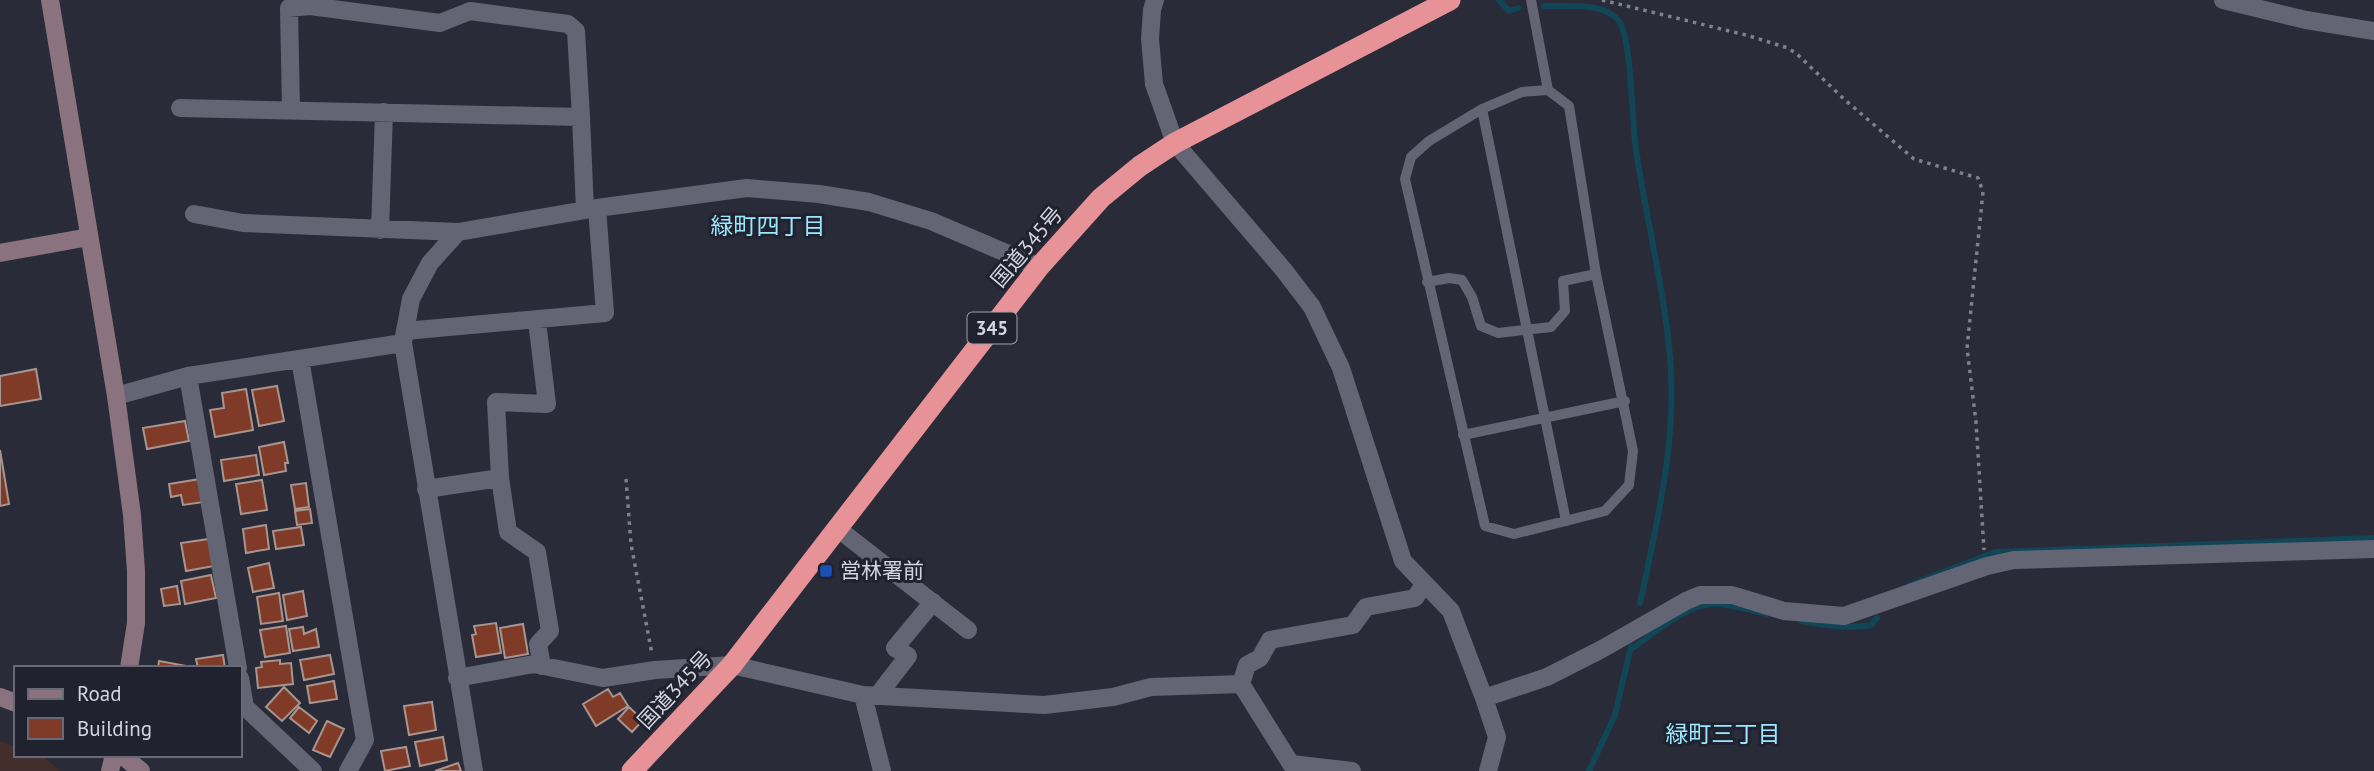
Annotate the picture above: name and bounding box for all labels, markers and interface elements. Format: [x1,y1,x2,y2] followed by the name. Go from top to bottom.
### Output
[985,201,1068,293] street label: 国道345号
[711,211,826,240] district label: 緑町四丁目
[968,312,1016,344] road number: 345
[840,557,924,584] place label: 営林署前
[818,563,834,579] marker: 営林署前
[632,645,718,734] street label: 国道345号
[14,666,242,757] legend
[77,680,121,707] text: Road
[77,715,152,742] text: Building
[1666,719,1781,748] district label: 緑町三丁目

